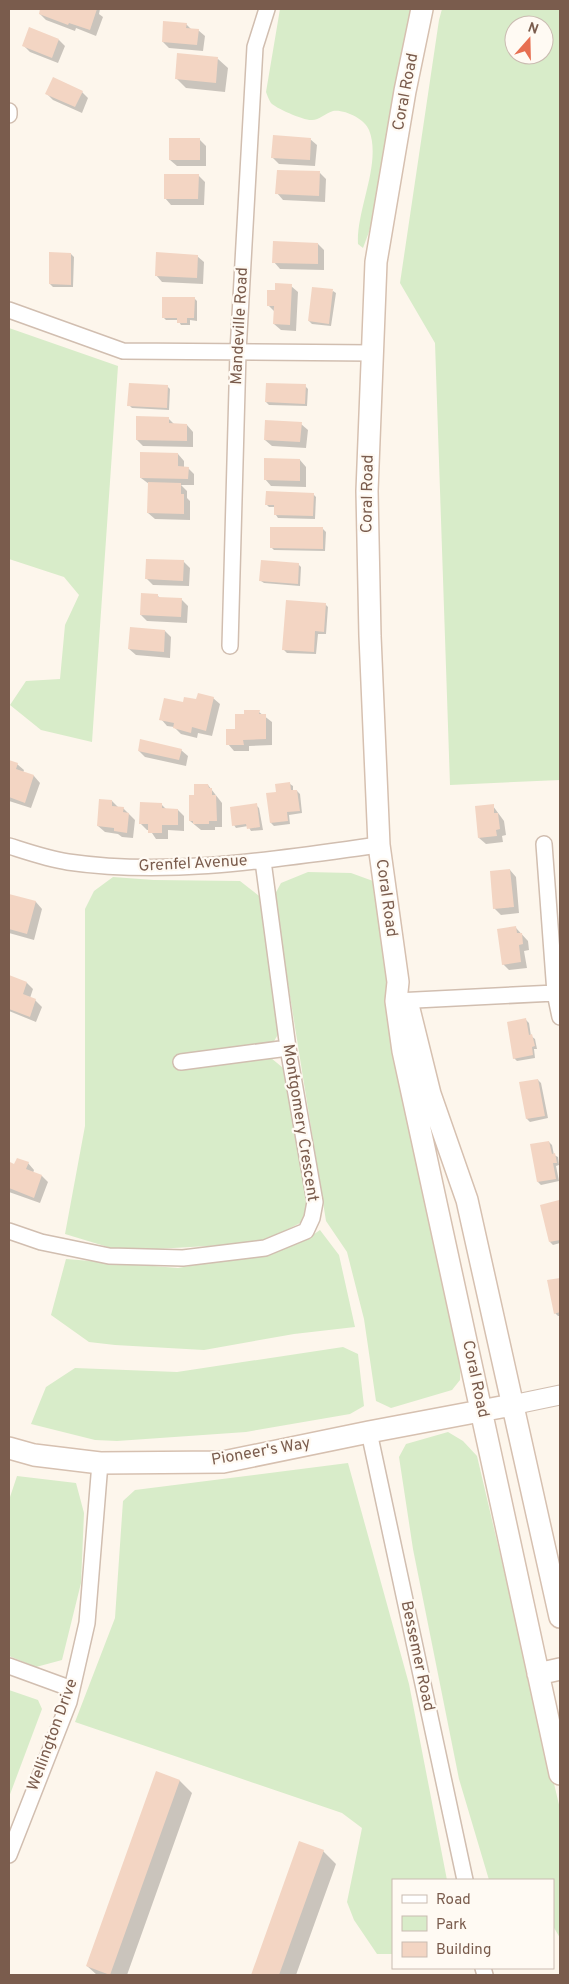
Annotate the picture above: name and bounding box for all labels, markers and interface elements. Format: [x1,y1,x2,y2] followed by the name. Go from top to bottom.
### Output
[504,15,554,65] north arrow
[525,19,541,39] text: N
[389,52,423,132] street label: Coral Road
[227,267,253,385] street label: Mandeville Road
[357,455,379,533] street label: Coral Road
[138,851,248,877] street label: Grenfel Avenue
[371,858,401,938] street label: Coral Road
[278,1043,322,1203] street label: Montgomery Crescent
[457,1338,493,1420] street label: Coral Road
[210,1433,312,1471] street label: Pioneer's Way
[396,1599,438,1713] street label: Bessemer Road
[23,1676,83,1794] street label: Wellington Drive
[392,1879,554,1969] legend
[436,1891,471,1910] text: Road
[436,1916,467,1935] text: Park
[436,1941,491,1960] text: Building

